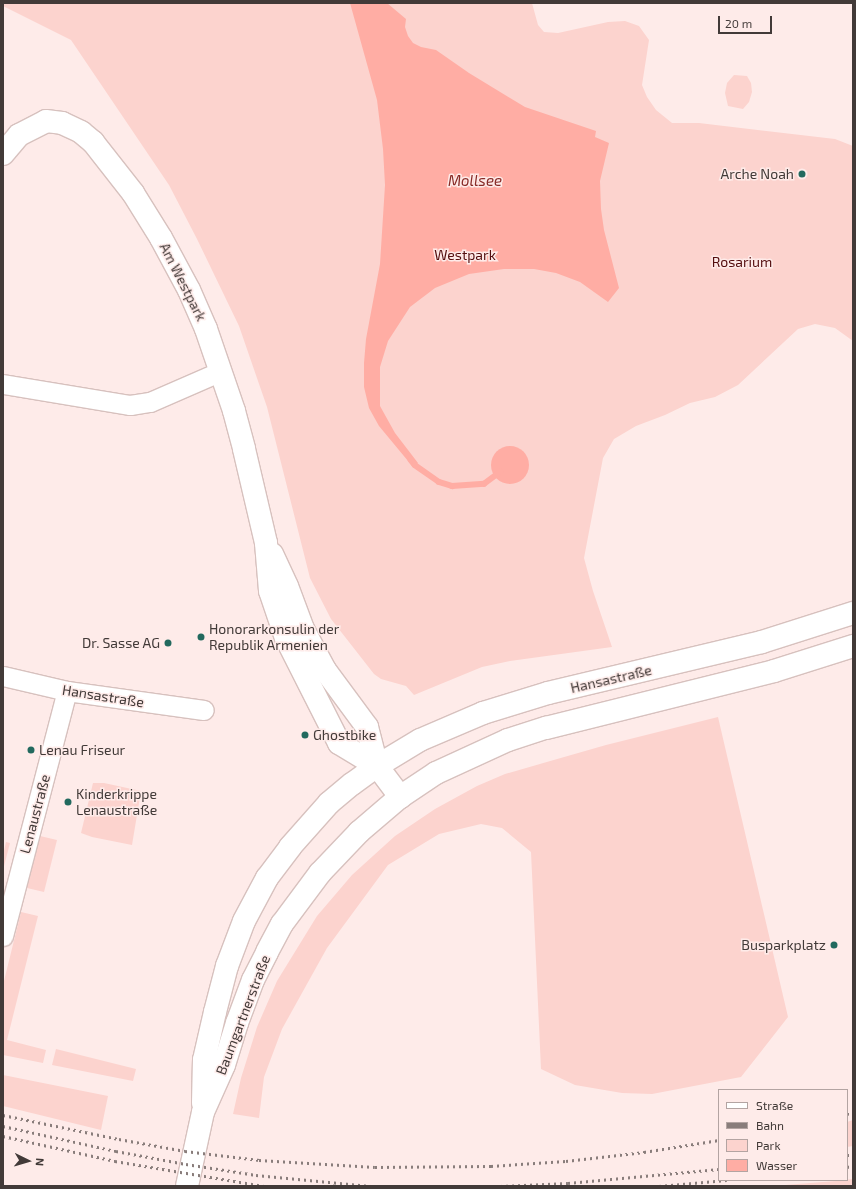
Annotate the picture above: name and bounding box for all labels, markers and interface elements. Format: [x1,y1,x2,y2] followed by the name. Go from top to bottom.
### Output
[720,8,774,34] scale bar
[725,16,752,30] text: 20 m
[721,166,794,182] place label: Arche Noah
[797,169,807,179] marker: Arche Noah
[448,172,502,190] water label: Mollsee
[156,240,210,324] street label: Am Westpark
[434,247,496,263] park label: Westpark
[712,254,772,270] park label: Rosarium
[209,621,339,654] place label: Honorarkonsulin der Republik Armenien
[196,632,206,642] marker: Honorarkonsulin der Republik Armenien
[82,635,160,651] place label: Dr. Sasse AG
[163,638,173,648] marker: Dr. Sasse AG
[569,662,653,696] street label: Hansastraße
[61,681,145,711] street label: Hansastraße
[313,727,376,743] place label: Ghostbike
[300,730,310,740] marker: Ghostbike
[39,742,125,758] place label: Lenau Friseur
[26,745,36,755] marker: Lenau Friseur
[16,773,54,855] street label: Lenaustraße
[76,786,157,818] place label: Kinderkrippe Lenaustraße
[63,797,73,807] marker: Kinderkrippe Lenaustraße
[741,937,826,953] place label: Busparkplatz
[829,940,839,950] marker: Busparkplatz
[212,953,274,1077] street label: Baumgartnerstraße
[718,1089,848,1181] legend
[756,1098,793,1112] text: Straße
[756,1118,784,1132] text: Bahn
[756,1138,781,1152] text: Park
[8,1141,48,1181] north arrow
[34,1158,47,1167] text: N
[756,1158,797,1172] text: Wasser

